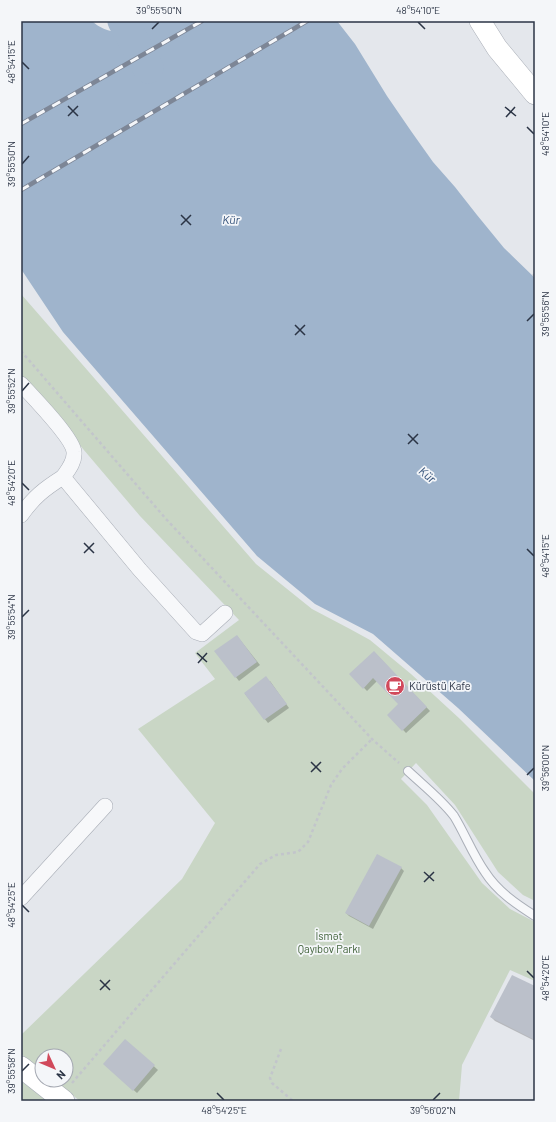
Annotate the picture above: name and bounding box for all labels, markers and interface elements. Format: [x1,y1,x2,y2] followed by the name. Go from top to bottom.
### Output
[136,4,182,16] text: 39°55'50"N
[396,4,440,16] text: 48°54'10"E
[5,40,17,84] text: 48°54'15"E
[539,112,551,156] text: 48°54'10"E
[5,141,17,187] text: 39°55'50"N
[222,212,241,226] water label: Kür
[539,291,551,337] text: 39°55'56"N
[5,368,17,414] text: 39°55'52"N
[5,460,17,506] text: 48°54'20"E
[416,463,439,486] water label: Kür
[539,534,551,578] text: 48°54'15"E
[5,594,17,640] text: 39°55'54"N
[384,675,406,697] cafe icon: Kürüstü Kafe
[409,679,471,692] place label: Kürüstü Kafe
[539,745,551,791] text: 39°56'00"N
[5,882,17,928] text: 48°54'25"E
[298,928,360,955] park label: İsmət Qayıbov Parkı
[539,955,551,1001] text: 48°54'20"E
[5,1048,17,1094] text: 39°55'58"N
[34,1048,74,1088] north arrow
[54,1068,69,1082] text: N
[201,1104,247,1116] text: 48°54'25"E
[410,1104,456,1116] text: 39°56'02"N

